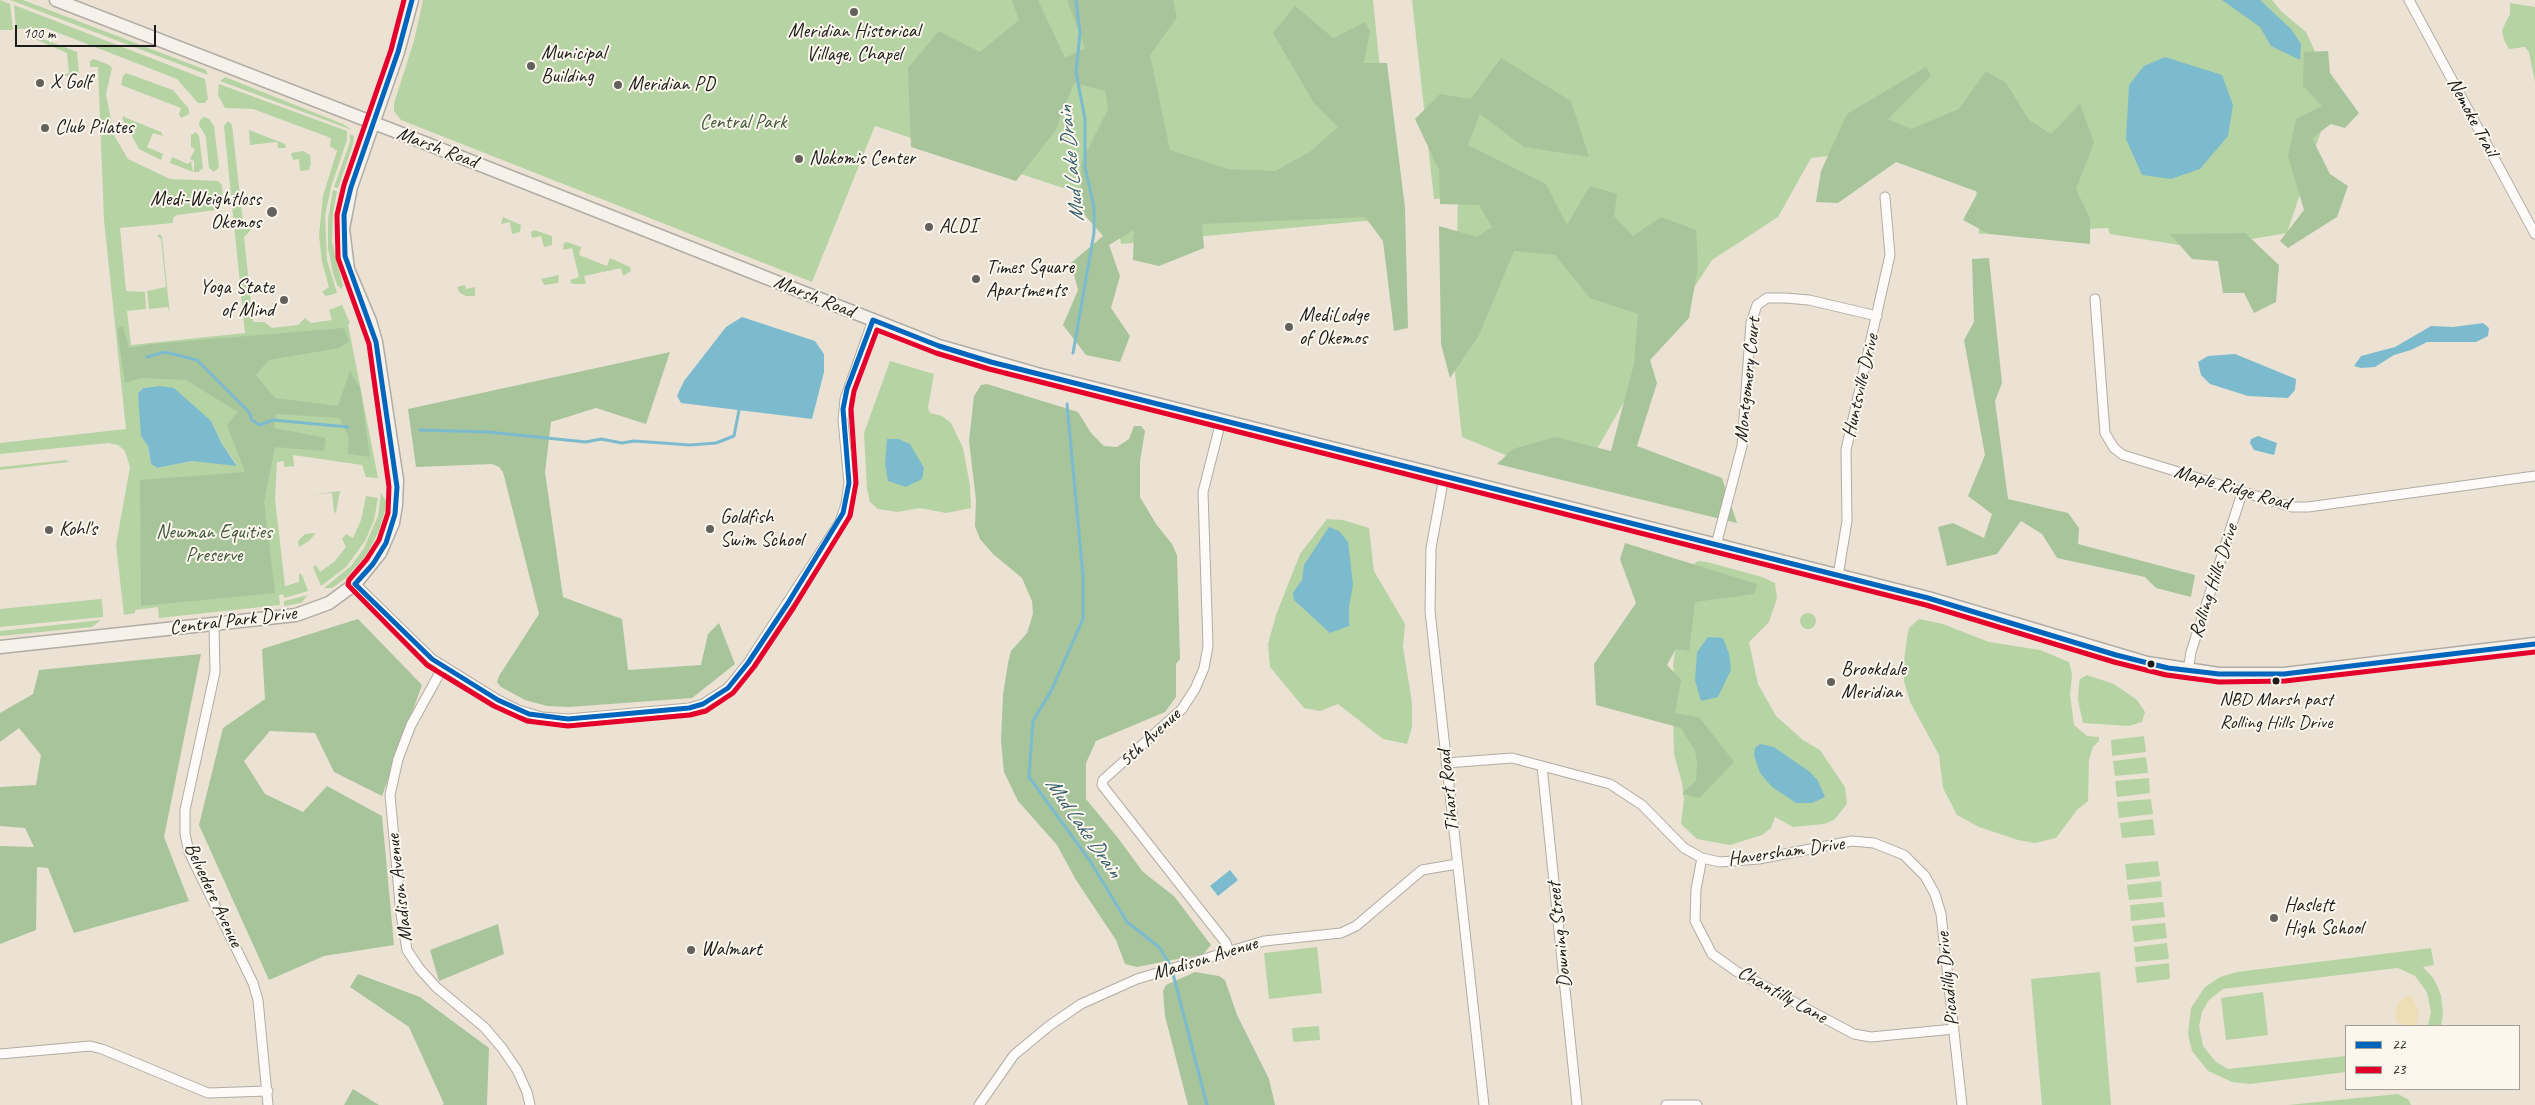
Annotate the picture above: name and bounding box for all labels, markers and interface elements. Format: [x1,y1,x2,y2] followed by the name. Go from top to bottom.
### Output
[848,6,860,18] marker: Meridian Historical Village, Chapel
[18,15,159,47] scale bar
[788,20,920,67] place label: Meridian Historical Village, Chapel
[23,24,55,43] text: 100 m
[541,42,606,89] place label: Municipal Building
[525,60,537,72] marker: Municipal Building
[50,71,91,95] place label: X Golf
[628,73,715,97] place label: Meridian PD
[2441,73,2503,161] street label: Nemoke Trail
[34,77,46,89] marker: X Golf
[612,79,624,91] marker: Meridian PD
[1053,105,1091,223] water label: Mud Lake Drain
[700,111,786,135] park label: Central Park
[55,116,133,140] place label: Club Pilates
[39,122,51,134] marker: Club Pilates
[393,122,481,174] street label: Marsh Road
[809,147,915,171] place label: Nokomis Center
[793,153,805,165] marker: Nokomis Center
[150,188,261,235] place label: Medi-Weightloss Okemos
[265,205,279,219] marker: Medi-Weightloss Okemos
[939,215,977,239] place label: ALDI
[923,221,935,233] marker: ALDI
[986,256,1074,303] place label: Times Square Apartments
[770,270,858,324] street label: Marsh Road
[970,273,982,285] marker: Times Square Apartments
[200,276,274,323] place label: Yoga State of Mind
[278,294,290,306] marker: Yoga State of Mind
[1299,304,1369,351] place label: MediLodge of Okemos
[1730,316,1766,444] street label: Montgomery Court
[1283,321,1295,333] marker: MediLodge of Okemos
[1837,332,1885,440] street label: Huntsville Drive
[2171,460,2293,516] street label: Maple Ridge Road
[720,506,803,553] place label: Goldfish Swim School
[59,518,97,542] place label: Kohl's
[156,521,272,568] park label: Newman Equities Preserve
[2184,521,2244,641] street label: Rolling Hills Drive
[704,523,716,535] marker: Goldfish Swim School
[43,524,55,536] marker: Kohl's
[168,601,298,641] street label: Central Park Drive
[1841,658,1906,705] place label: Brookdale Meridian
[2146,659,2156,669] unlabelled marker
[1825,676,1837,688] marker: Brookdale Meridian
[2271,676,2281,686] marker: NBD Marsh past Rolling Hills Drive
[2219,689,2333,733] place label: NBD Marsh past Rolling Hills Drive
[1114,703,1186,773] street label: 5th Avenue
[1433,749,1465,833] street label: Tihart Road
[1039,773,1127,883] water label: Mud Lake Drain
[1726,832,1846,872] street label: Haversham Drive
[381,833,419,943] street label: Madison Avenue
[178,839,248,951] street label: Belvedere Avenue
[1543,881,1577,989] street label: Downing Street
[2284,894,2363,941] place label: Haslett High School
[2268,912,2280,924] marker: Haslett High School
[1931,931,1965,1027] street label: Picadilly Drive
[1150,932,1260,986] street label: Madison Avenue
[701,938,762,962] place label: Walmart
[685,944,697,956] marker: Walmart
[1733,961,1831,1029] street label: Chantilly Lane
[2345,1025,2520,1090] legend
[2392,1035,2406,1054] text: 22
[2392,1060,2406,1079] text: 23

